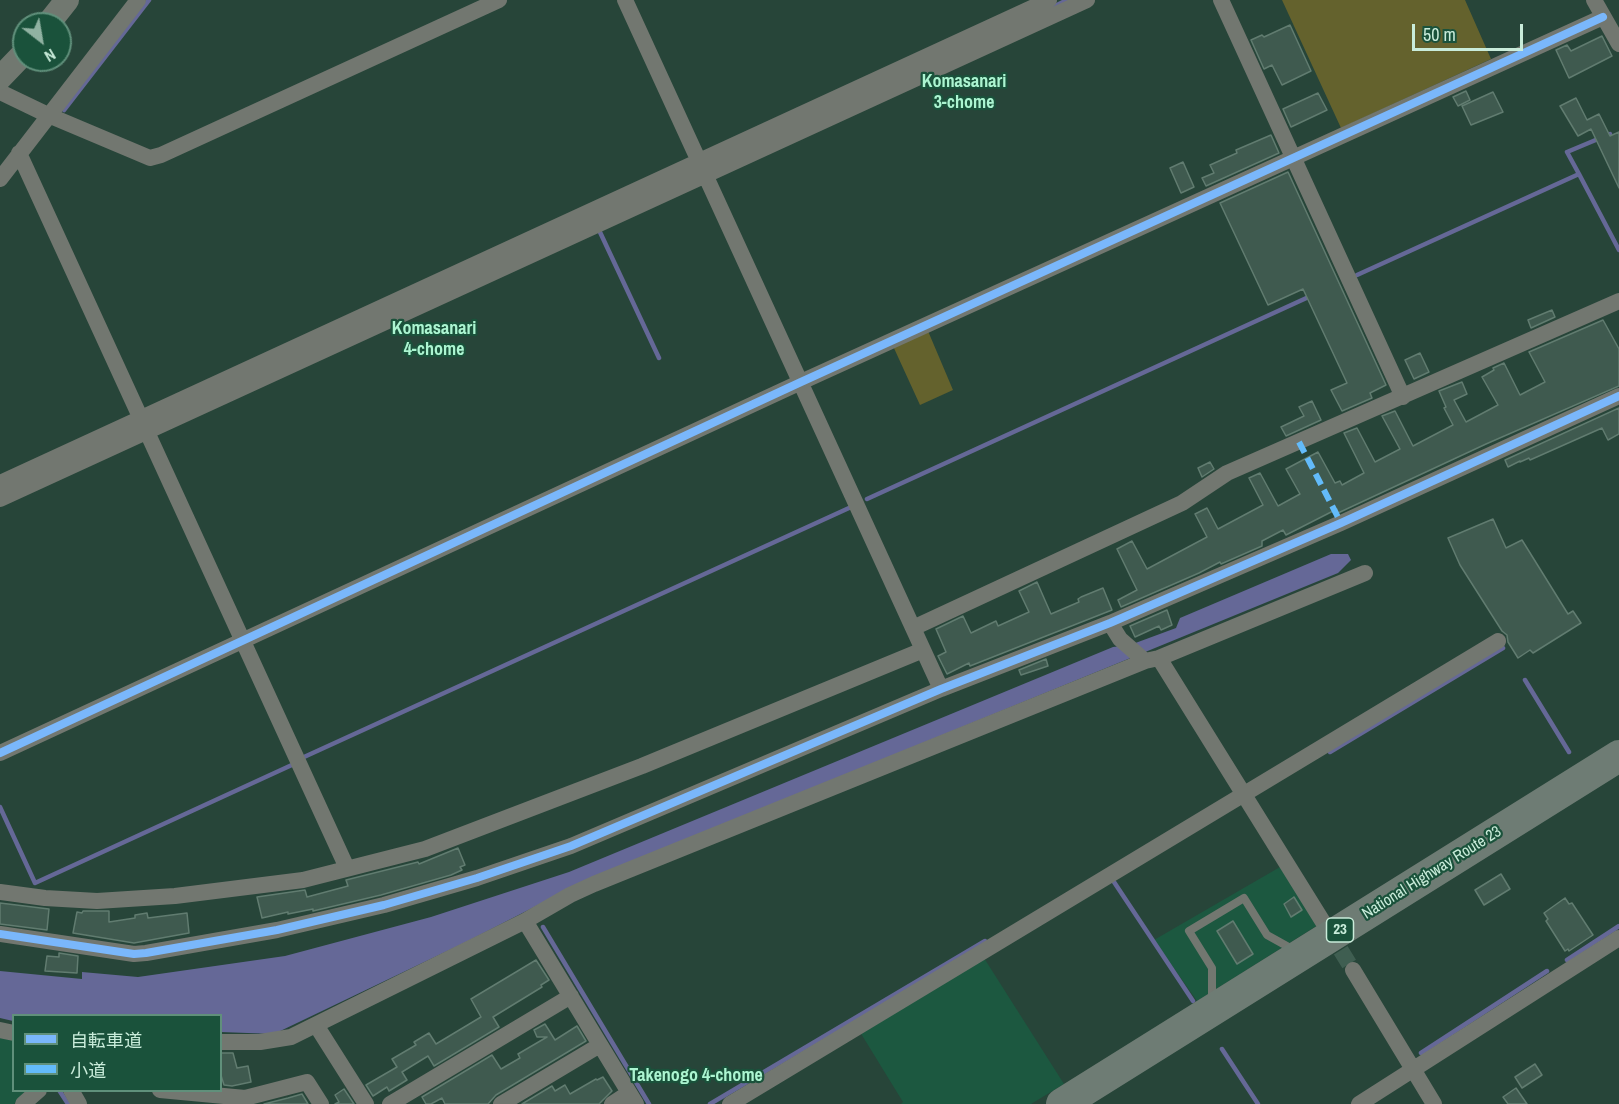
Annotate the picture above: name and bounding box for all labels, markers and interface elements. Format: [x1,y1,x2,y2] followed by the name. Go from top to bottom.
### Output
[12,12,72,72] north arrow
[1415,12,1526,50] scale bar
[1423,22,1456,47] text: 50 m
[41,44,60,68] text: N
[922,71,1006,113] district label: Komasanari 3-chome
[392,318,476,360] district label: Komasanari 4-chome
[1359,822,1505,924] street label: National Highway Route 23
[1326,918,1354,942] road number: 23
[12,1014,222,1092] legend
[70,1028,142,1053] text: 自転車道
[70,1058,106,1083] text: 小道
[629,1065,763,1087] district label: Takenogo 4-chome

